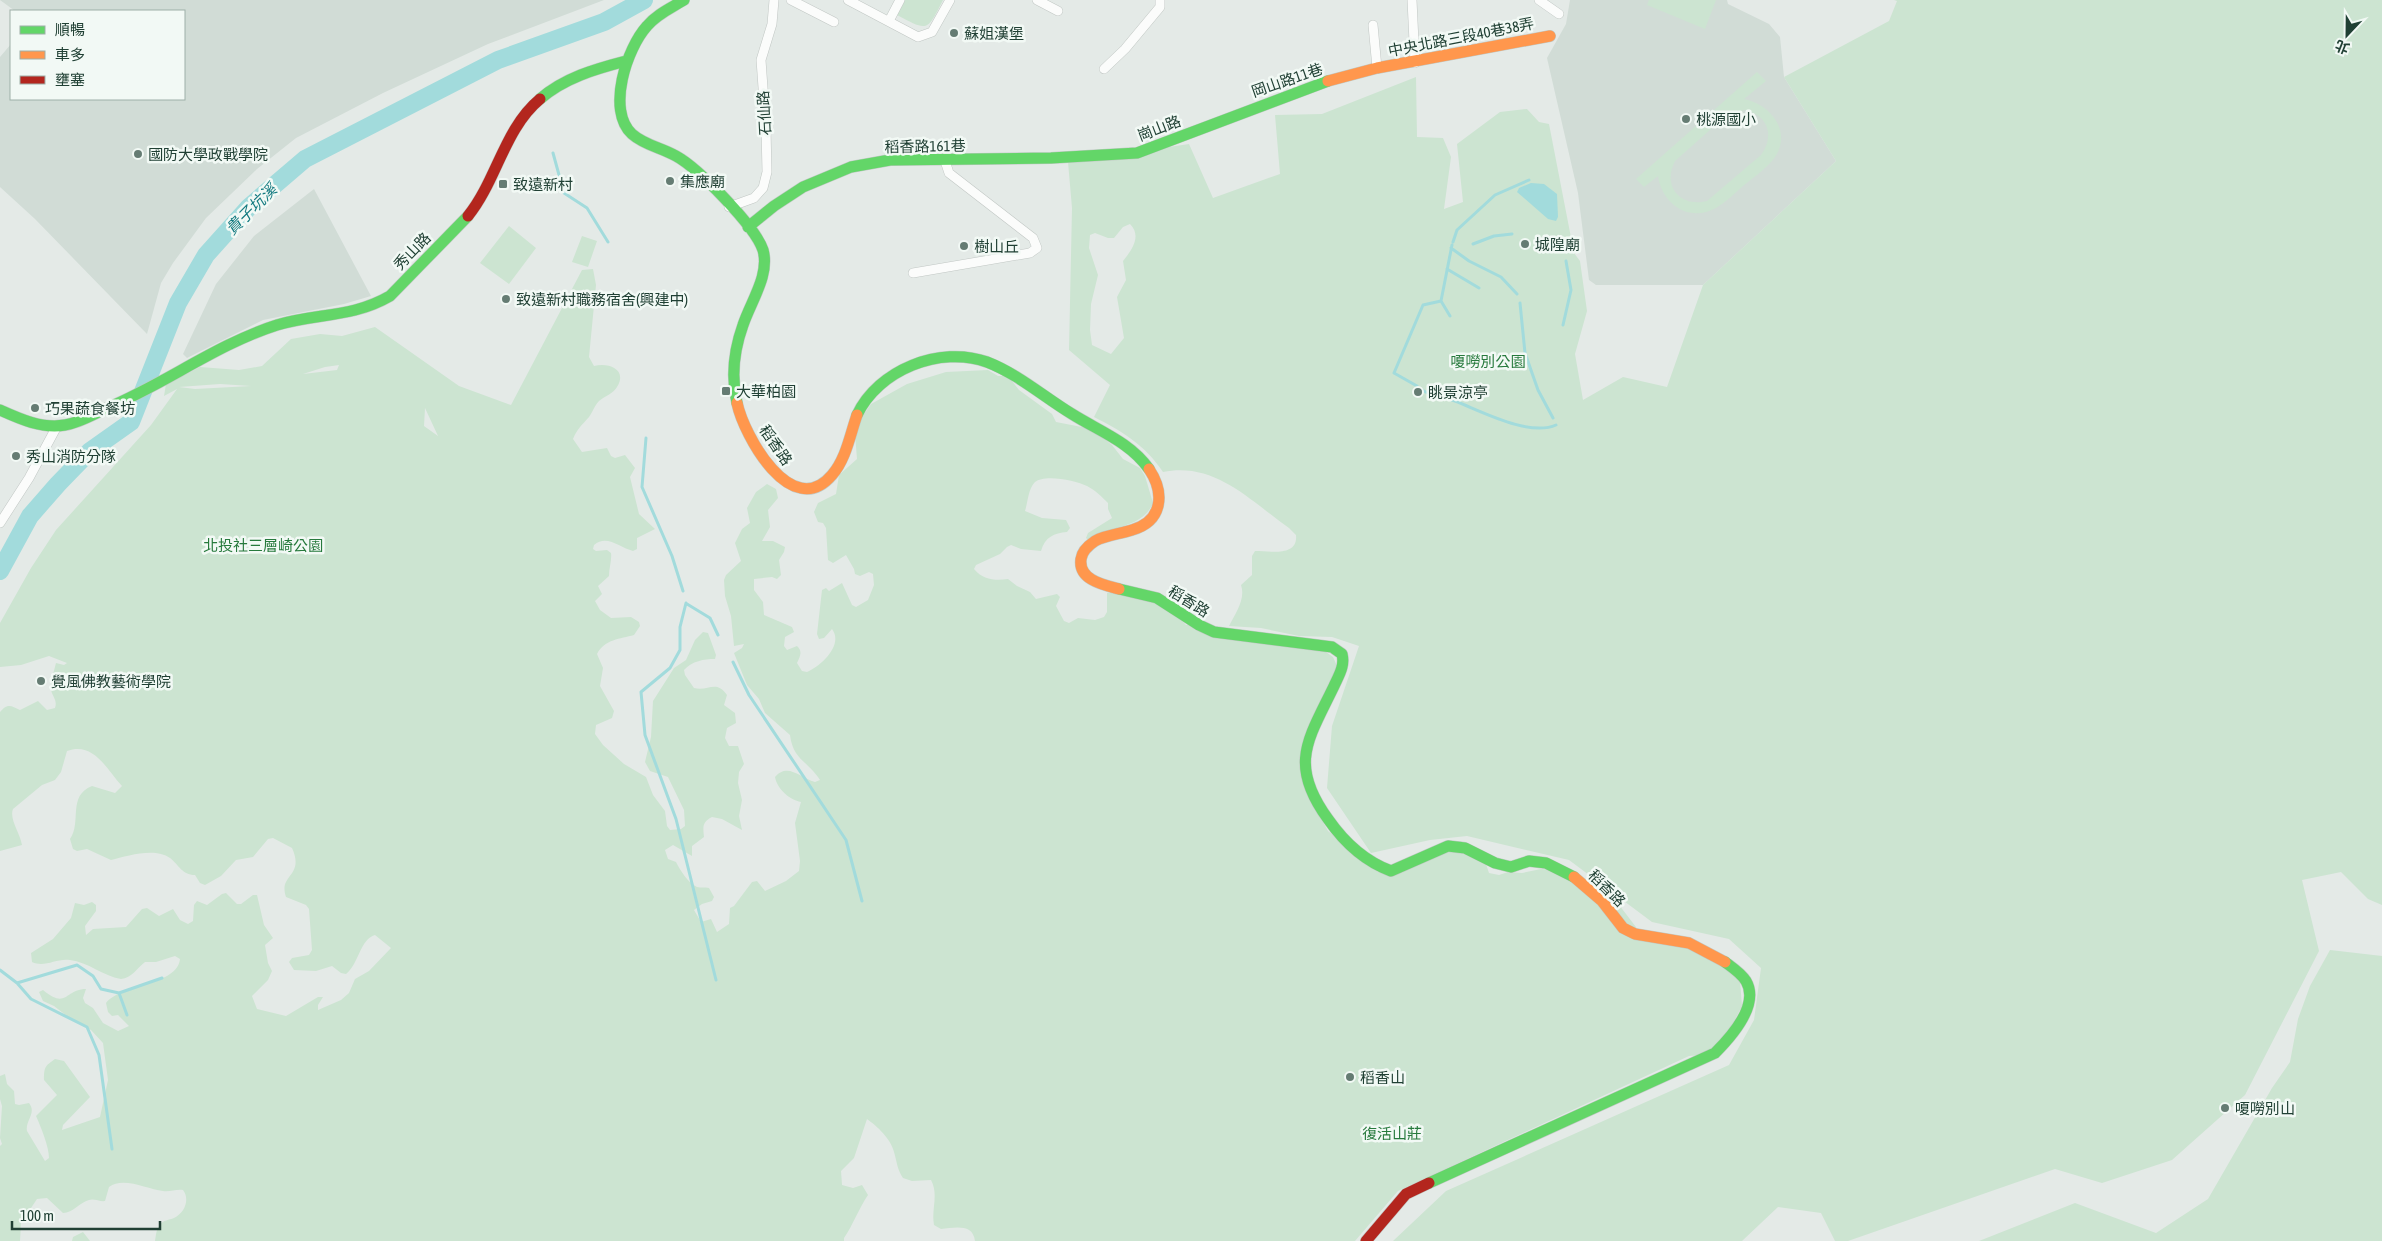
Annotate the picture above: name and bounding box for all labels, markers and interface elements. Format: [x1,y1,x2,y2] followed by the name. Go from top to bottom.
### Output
[10,10,185,100] legend
[2322,10,2372,60] north arrow
[1387,15,1535,59] street label: 中央北路三段40巷38弄
[55,21,85,38] text: 順暢
[964,25,1024,42] place label: 蘇姐漢堡
[948,27,960,39] marker: 蘇姐漢堡
[2333,37,2352,57] text: 北
[55,46,85,63] text: 車多
[1249,60,1325,100] street label: 岡山路11巷
[55,71,85,88] text: 壅塞
[754,90,774,136] street label: 石仙路
[1696,111,1756,128] place label: 桃源國小
[1135,112,1183,144] street label: 崗山路
[1680,113,1692,125] marker: 桃源國小
[884,137,966,155] street label: 稻香路161巷
[148,146,268,163] place label: 國防大學政戰學院
[132,148,144,160] marker: 國防大學政戰學院
[680,173,725,190] place label: 集應廟
[664,175,676,187] marker: 集應廟
[513,176,573,193] place label: 致遠新村
[497,178,509,190] marker: 致遠新村
[222,179,281,238] water label: 貴子坑溪
[390,229,434,273] street label: 秀山路
[1535,236,1580,253] place label: 城隍廟
[974,238,1019,255] place label: 樹山丘
[1519,238,1531,250] marker: 城隍廟
[958,240,970,252] marker: 樹山丘
[516,291,688,308] place label: 致遠新村職務宿舍(興建中)
[500,293,512,305] marker: 致遠新村職務宿舍(興建中)
[1450,353,1526,370] park label: 嗄嘮別公園
[736,383,796,400] place label: 大華柏園
[1428,384,1488,401] place label: 眺景涼亭
[720,385,732,397] marker: 大華柏園
[1412,386,1424,398] marker: 眺景涼亭
[45,400,135,417] place label: 巧果蔬食餐坊
[29,402,41,414] marker: 巧果蔬食餐坊
[756,422,796,468] street label: 稻香路
[26,448,116,465] place label: 秀山消防分隊
[10,450,22,462] marker: 秀山消防分隊
[203,537,323,554] park label: 北投社三層崎公園
[1165,582,1213,620] street label: 稻香路
[51,673,171,690] place label: 覺風佛教藝術學院
[35,675,47,687] marker: 覺風佛教藝術學院
[1585,866,1629,910] street label: 稻香路
[1360,1069,1405,1086] place label: 稻香山
[1344,1071,1356,1083] marker: 稻香山
[2235,1100,2295,1117] place label: 嗄嘮別山
[2219,1102,2231,1114] marker: 嗄嘮別山
[1362,1125,1422,1142] park label: 復活山莊
[12,1198,160,1230] scale bar
[20,1207,54,1224] text: 100 m

